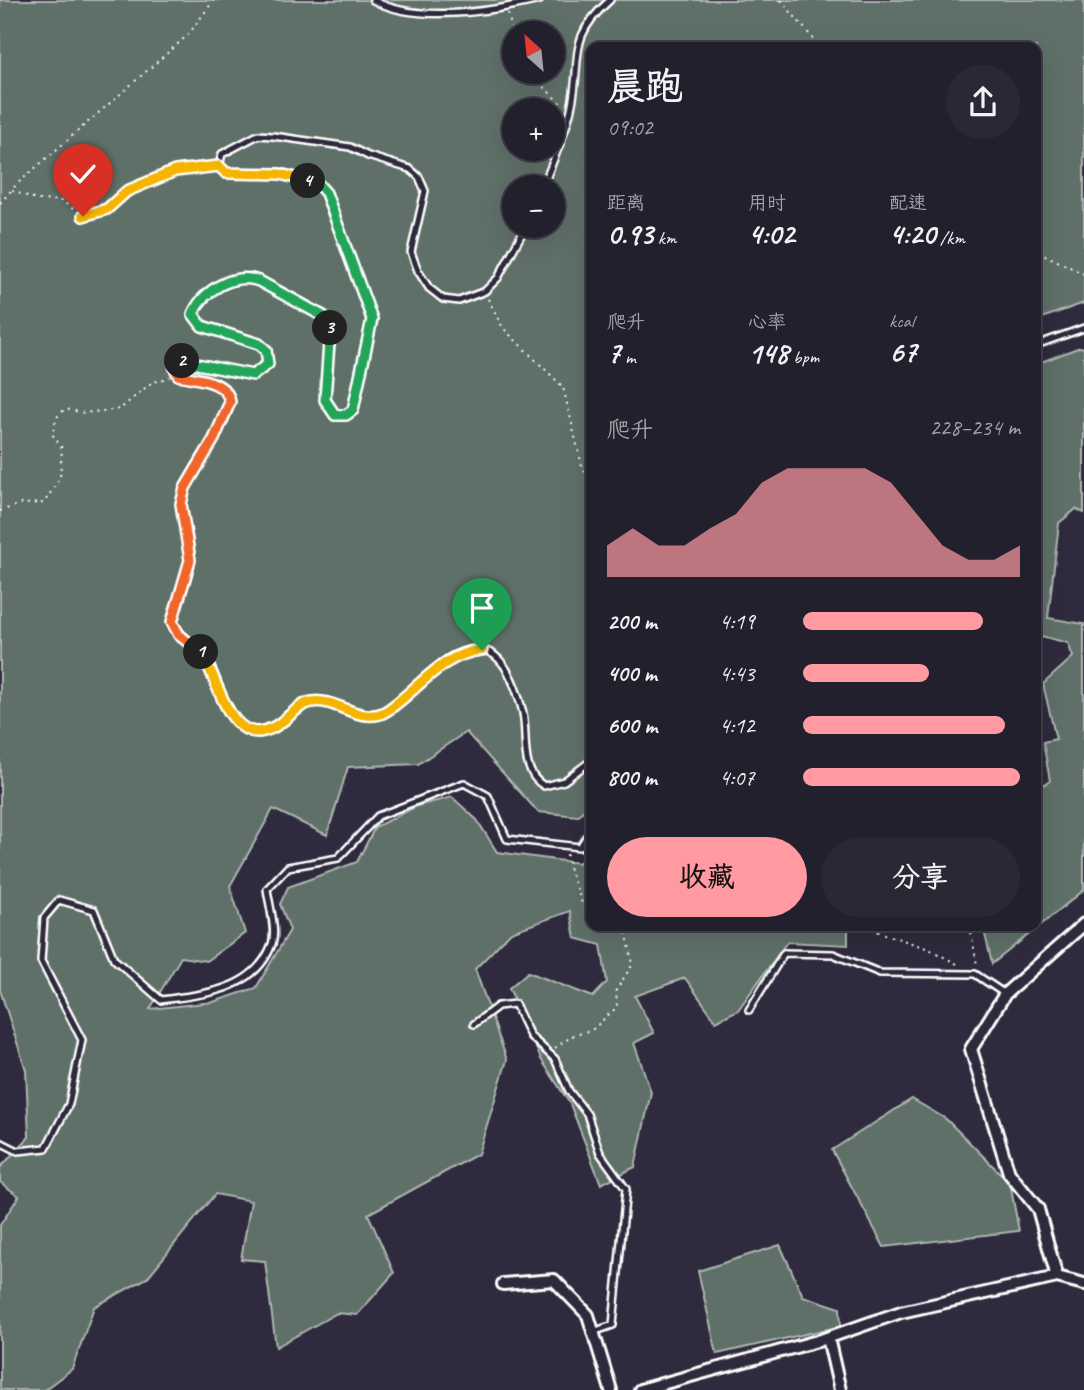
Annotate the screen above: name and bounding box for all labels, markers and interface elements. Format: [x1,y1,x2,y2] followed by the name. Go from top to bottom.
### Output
[502,21,565,84] north arrow
[502,21,565,238] map controls
[607,63,683,110] text: 晨跑
[946,65,1020,139] button: share
[502,98,565,161] button: +
[607,113,653,142] text: 09:02
[53,144,113,216] pin
[64,155,102,193] icon: check
[290,164,326,198] pin: 4
[303,168,312,192] text: 4
[502,175,565,238] button: −
[607,191,645,215] text: 距离
[748,191,786,215] text: 用时
[889,191,927,215] text: 配速
[607,215,653,253] text: 0.93
[748,215,794,253] text: 4:02
[889,215,935,253] text: 4:20
[653,226,676,250] text: km
[935,226,965,250] text: /km
[889,309,914,333] text: kcal
[312,310,348,346] pin: 3
[607,310,645,334] text: 爬升
[748,310,786,334] text: 心率
[325,315,334,339] text: 3
[889,333,917,371] text: 67
[607,334,620,372] text: 7
[748,334,789,372] text: 148
[164,344,200,378] pin: 2
[620,345,636,369] text: m
[789,345,819,369] text: bpm
[177,348,186,372] text: 2
[929,413,1020,442] text: 228–234 m
[607,415,653,444] text: 爬升
[452,578,512,650] pin
[463,589,501,627] icon: arrive
[607,607,657,636] text: 200 m
[719,607,755,636] text: 4:19
[184,634,218,670] pin: 1
[196,639,205,663] text: 1
[607,659,657,688] text: 400 m
[719,659,755,688] text: 4:43
[607,711,657,740] text: 600 m
[719,711,755,740] text: 4:12
[607,763,657,792] text: 800 m
[719,763,755,792] text: 4:07
[607,837,807,917] button: 收藏
[821,837,1020,917] button: 分享

